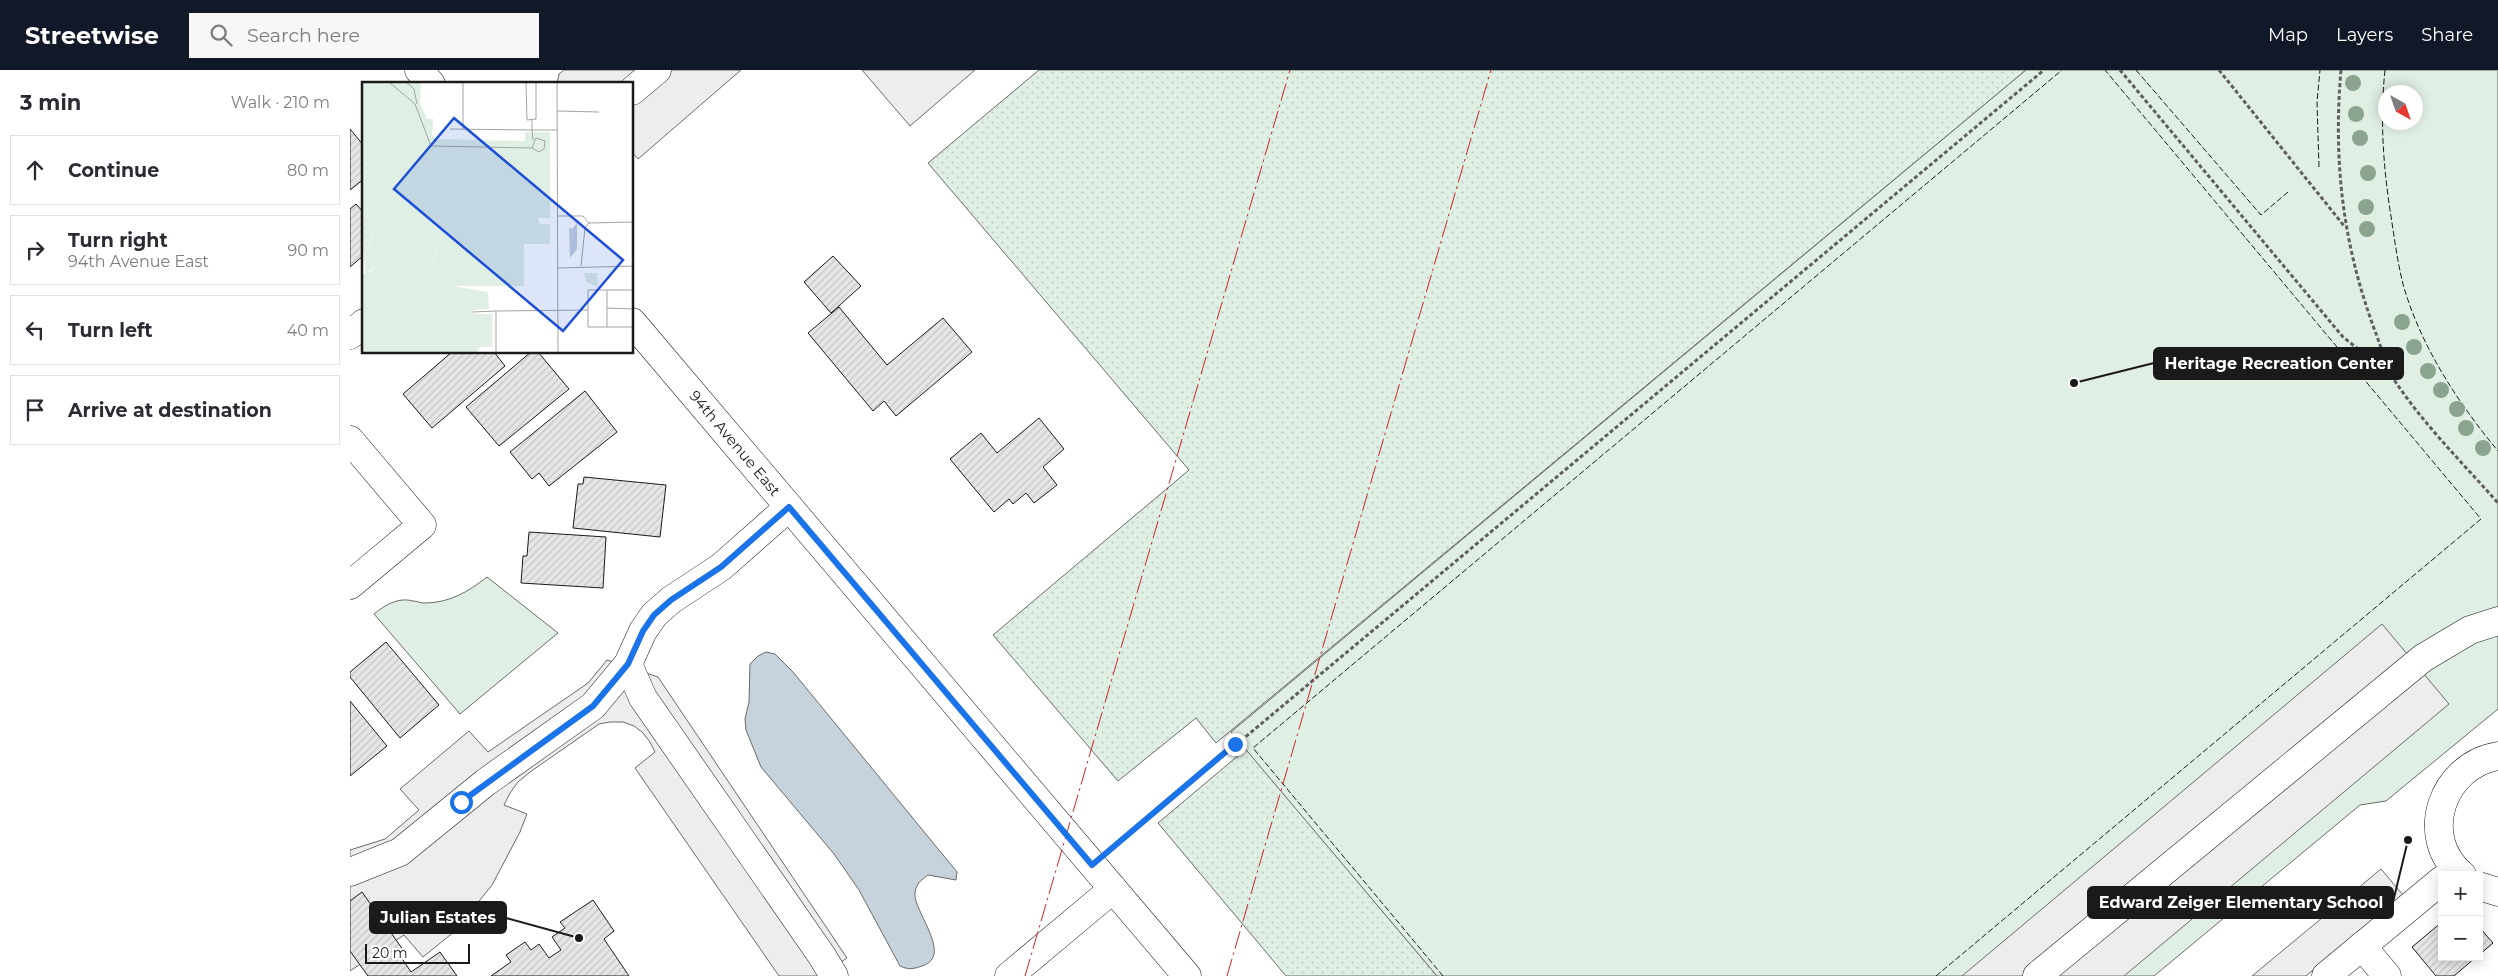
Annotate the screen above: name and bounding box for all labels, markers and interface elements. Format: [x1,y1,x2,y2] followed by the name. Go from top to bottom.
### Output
[189,13,539,58] search box
[25,21,159,50] text: Streetwise
[207,21,235,49] icon: search
[247,24,360,47] text: Search here
[2268,24,2308,46] text: Map
[2336,24,2393,46] text: Layers
[2421,24,2473,46] text: Share
[362,82,634,354] inset map
[2378,85,2423,130] north arrow
[20,90,81,115] text: 3 min
[231,93,330,112] text: Walk · 210 m
[21,156,49,184] icon: ahead
[68,159,159,182] text: Continue
[287,161,329,180] text: 80 m
[68,229,168,252] text: Turn right
[21,236,49,264] icon: right
[287,241,329,260] text: 90 m
[68,252,209,271] text: 94th Avenue East
[21,316,49,344] icon: left
[68,319,153,342] text: Turn left
[287,321,329,340] text: 40 m
[2154,348,2403,379] callout: Heritage Recreation Center
[2165,354,2394,373] text: Heritage Recreation Center
[685,386,785,500] street label: 94th Avenue East
[21,396,49,424] icon: arrive
[68,399,272,422] text: Arrive at destination
[1224,733,1247,756] route end
[450,791,473,814] route start
[2438,871,2483,961] map controls
[2438,871,2483,916] button: +
[2088,887,2393,918] callout: Edward Zeiger Elementary School
[2099,893,2383,912] text: Edward Zeiger Elementary School
[370,902,506,933] callout: Julian Estates
[379,908,496,927] text: Julian Estates
[2438,916,2483,961] button: −
[365,941,470,964] scale bar
[372,944,408,962] text: 20 m

